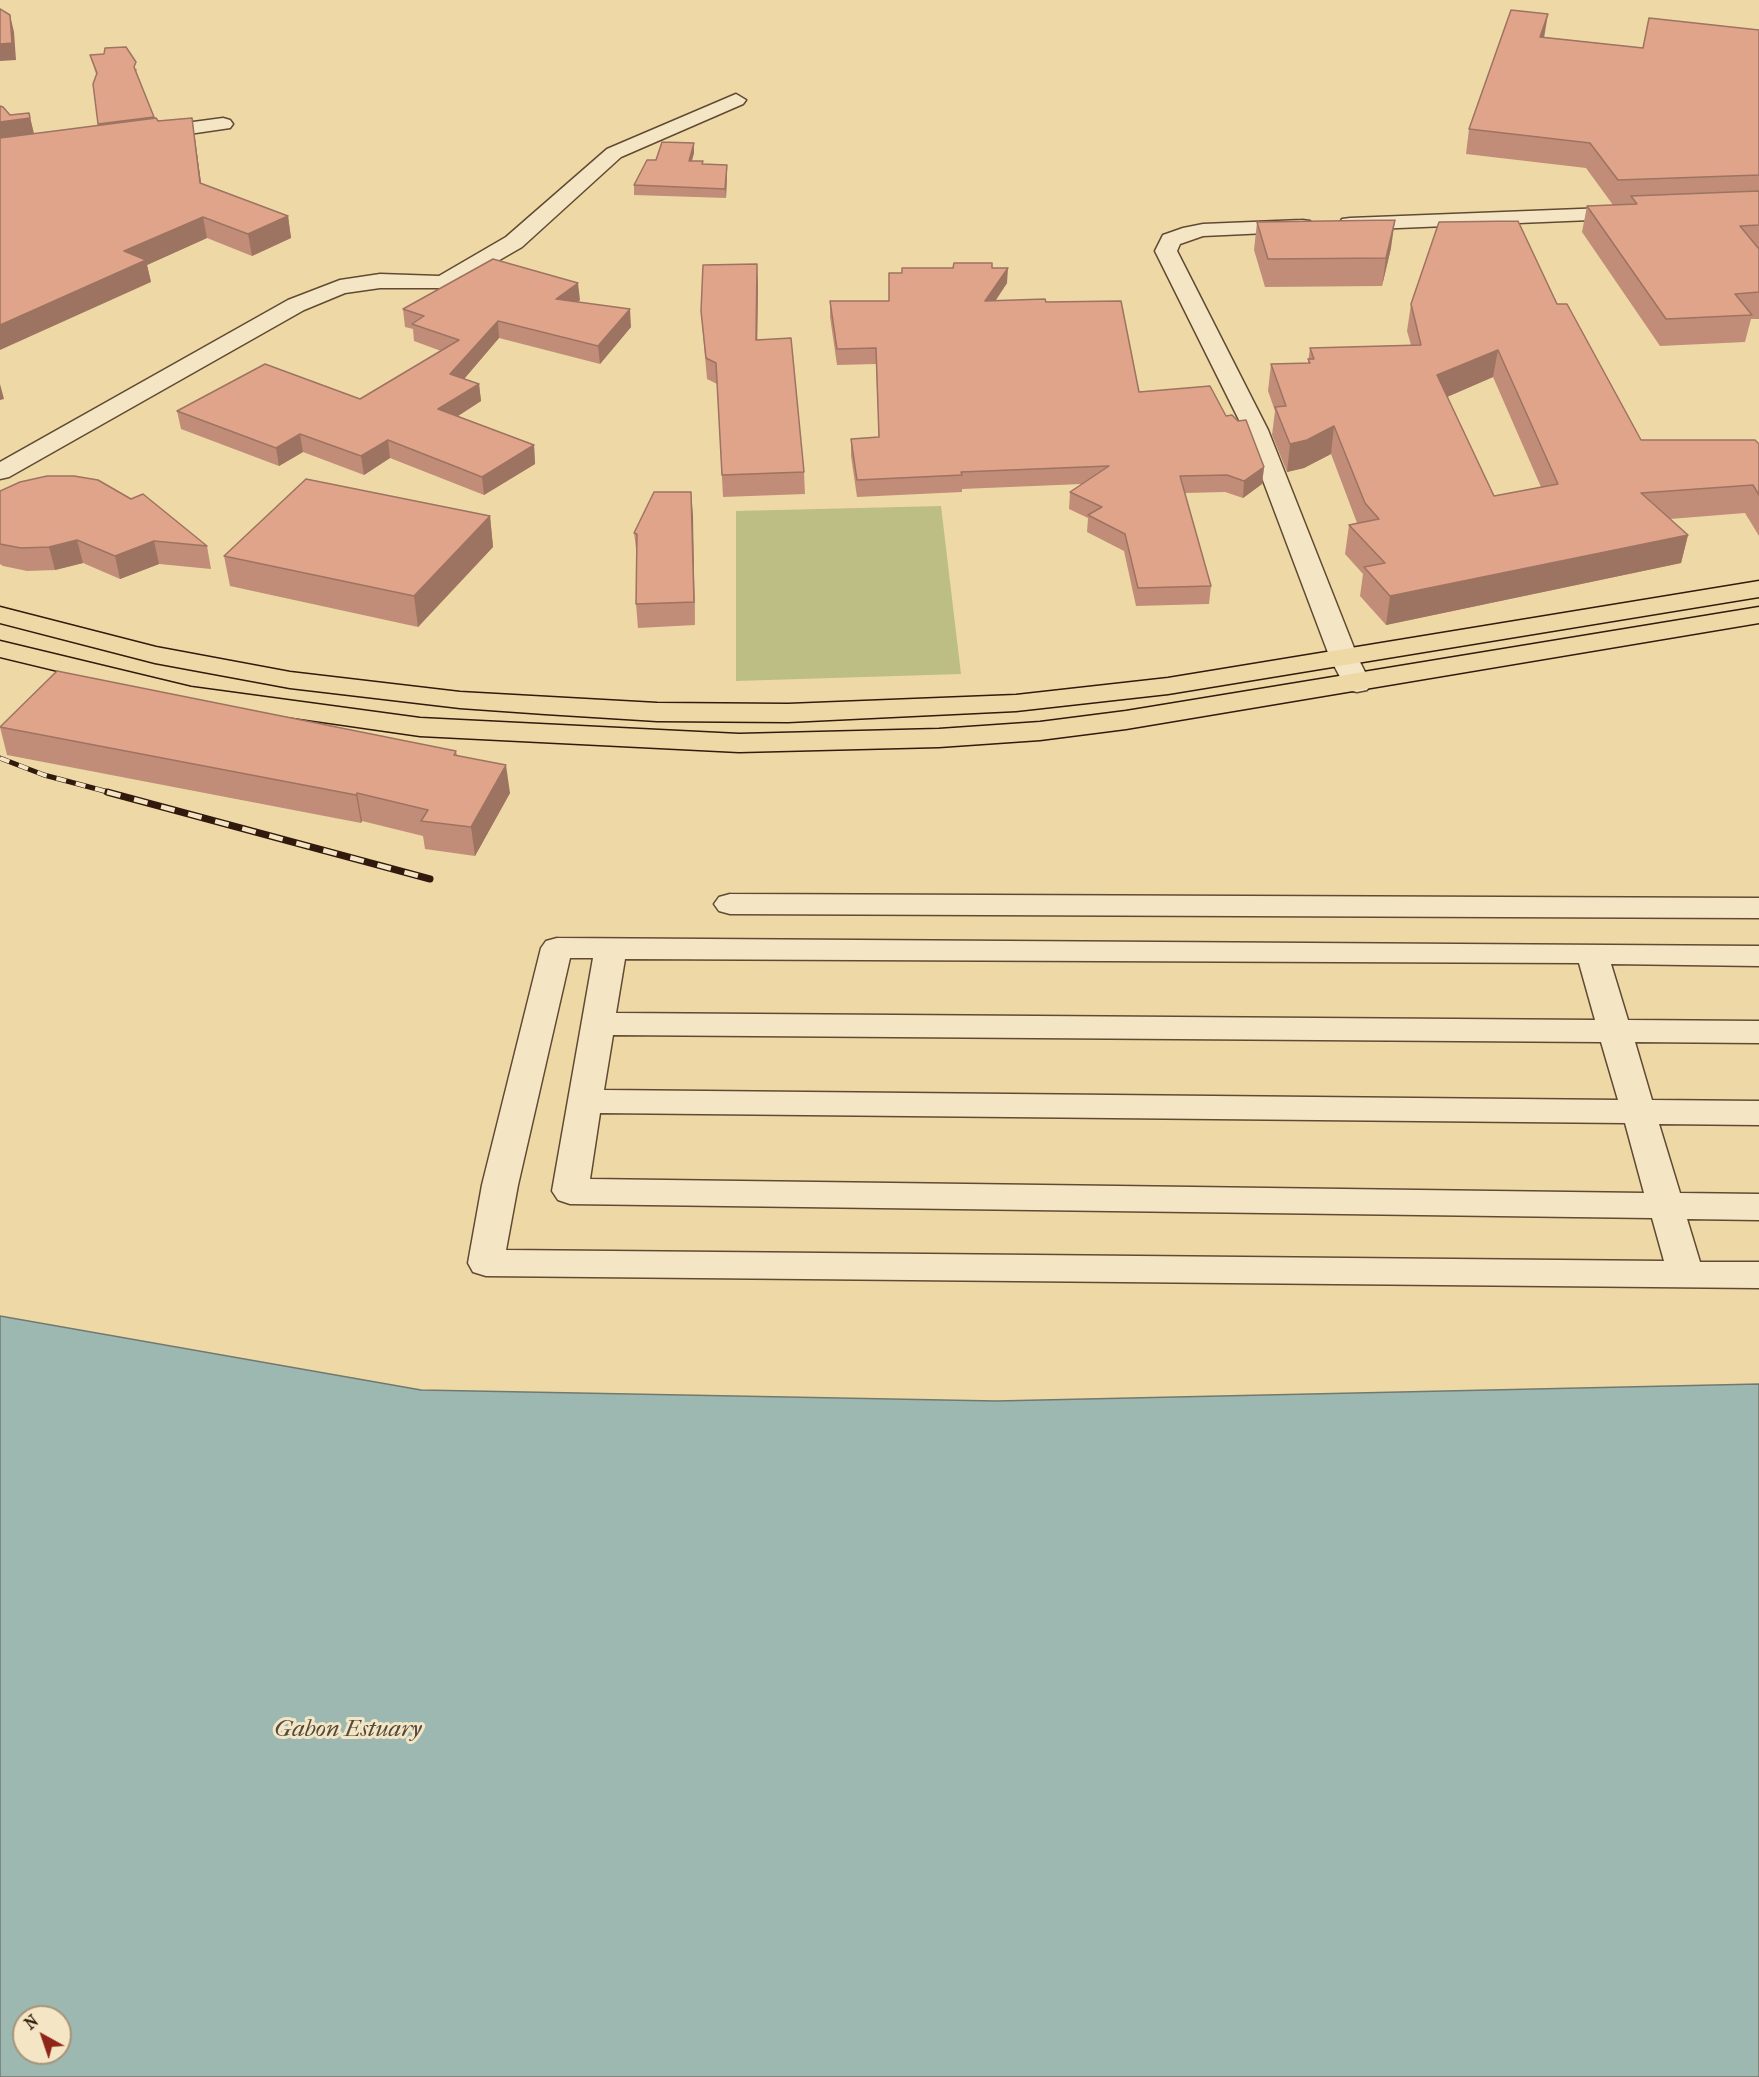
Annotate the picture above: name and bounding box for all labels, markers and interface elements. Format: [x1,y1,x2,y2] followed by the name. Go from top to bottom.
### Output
[274,1716,422,1744] water label: Gabon Estuary
[12,2005,72,2065] north arrow
[21,2011,42,2034] text: N

